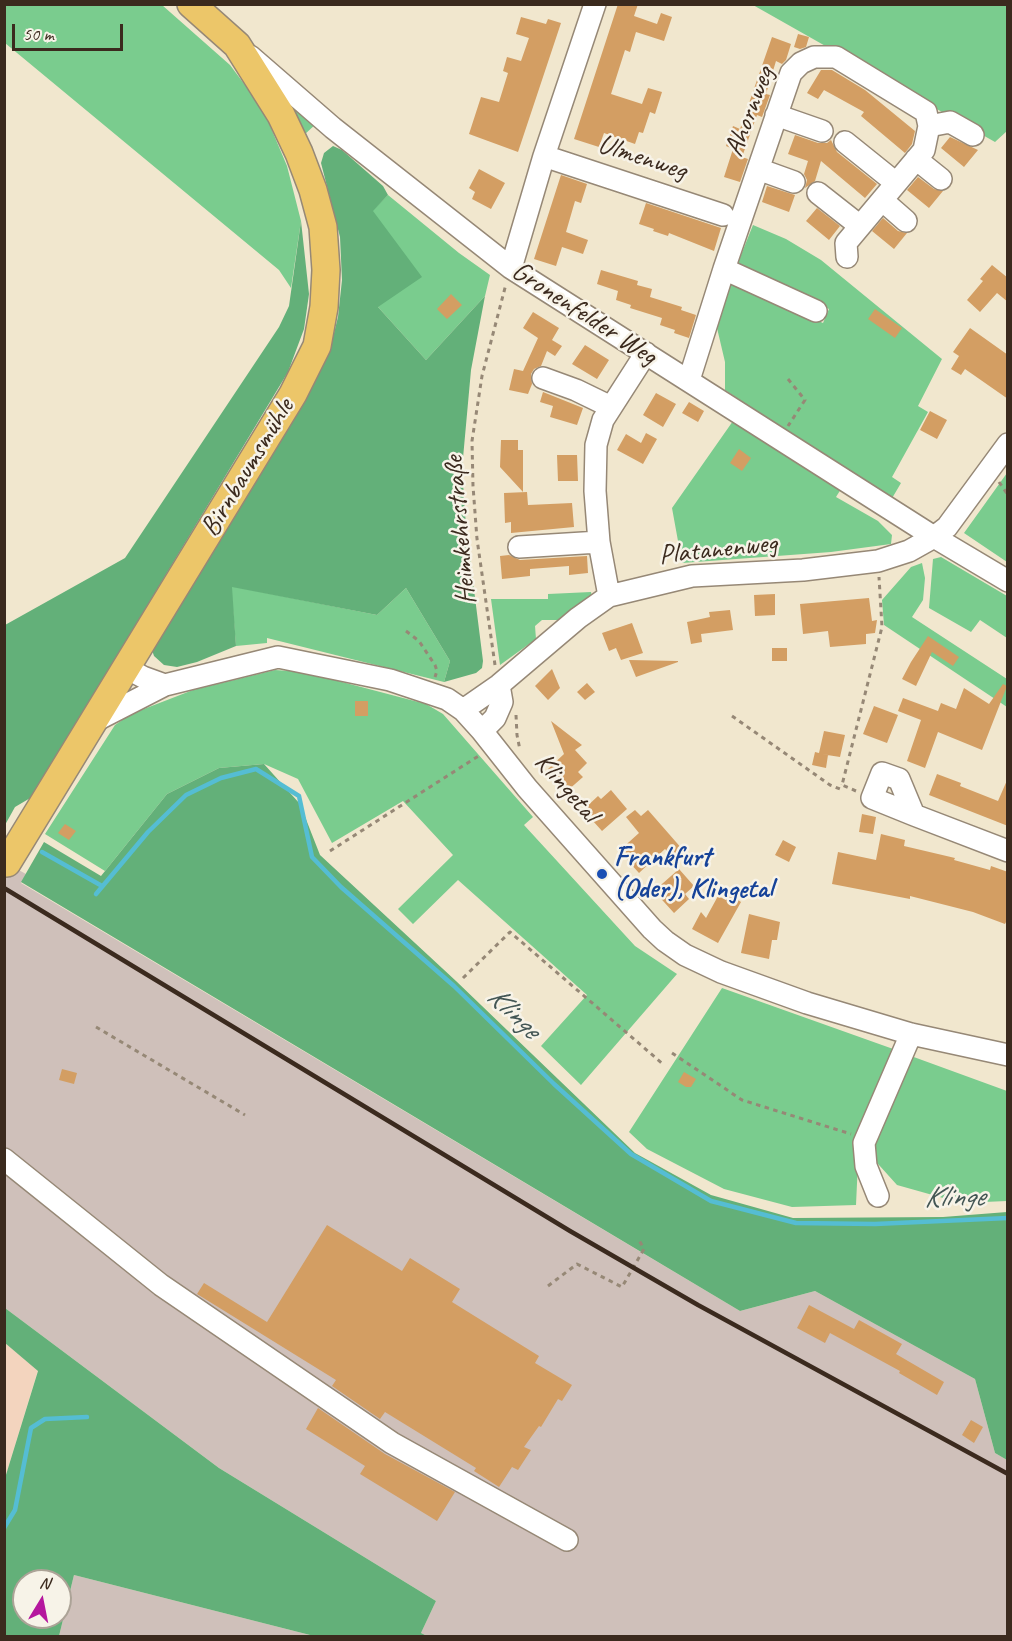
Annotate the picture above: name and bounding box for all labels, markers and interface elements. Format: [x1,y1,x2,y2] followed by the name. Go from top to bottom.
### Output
[15,12,126,50] scale bar
[23,23,54,45] text: 50 m
[718,63,782,161] street label: Ahornweg
[593,128,691,188] street label: Ulmenweg
[505,255,663,373] street label: Gronenfelder Weg
[194,393,302,543] street label: Birnbaumsmühle
[438,454,484,606] street label: Heimkehrstraße
[657,527,779,573] street label: Platanenweg
[527,746,605,830] street label: Klingetal
[614,841,773,907] place label: Frankfurt (Oder), Klingetal
[595,867,609,881] marker: Frankfurt (Oder), Klingetal
[479,979,547,1047] water label: Klinge
[924,1179,984,1217] water label: Klinge
[12,1569,72,1629] north arrow
[38,1573,51,1594] text: N

